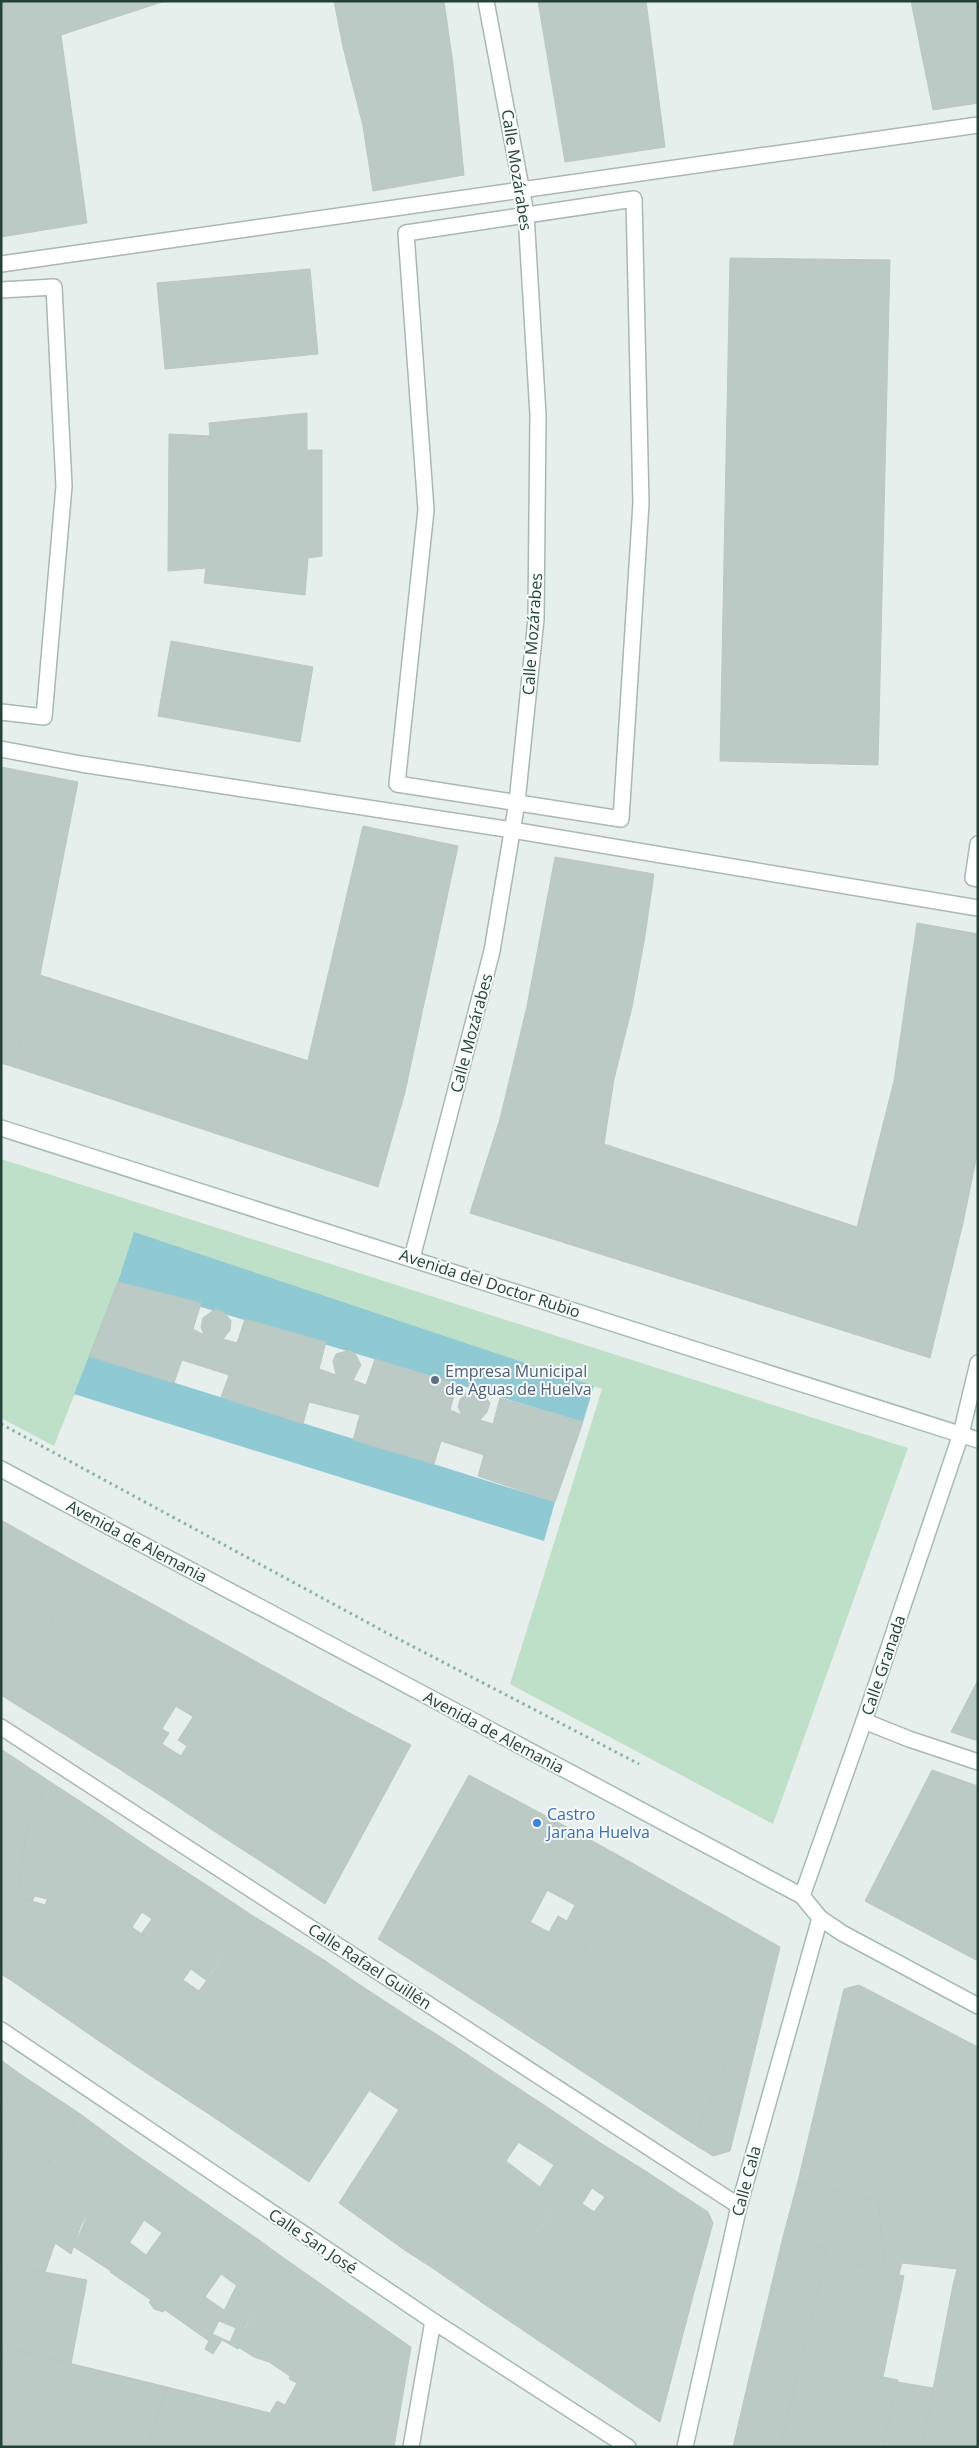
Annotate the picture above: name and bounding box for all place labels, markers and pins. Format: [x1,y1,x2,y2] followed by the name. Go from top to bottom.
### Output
[445,1360,592,1400] place label: Empresa Municipal de Aguas de Huelva
[429,1374,441,1386] marker: Empresa Municipal de Aguas de Huelva
[545,1803,650,1843] place label: Castro Jarana Huelva
[531,1817,543,1829] marker: Castro Jarana Huelva

